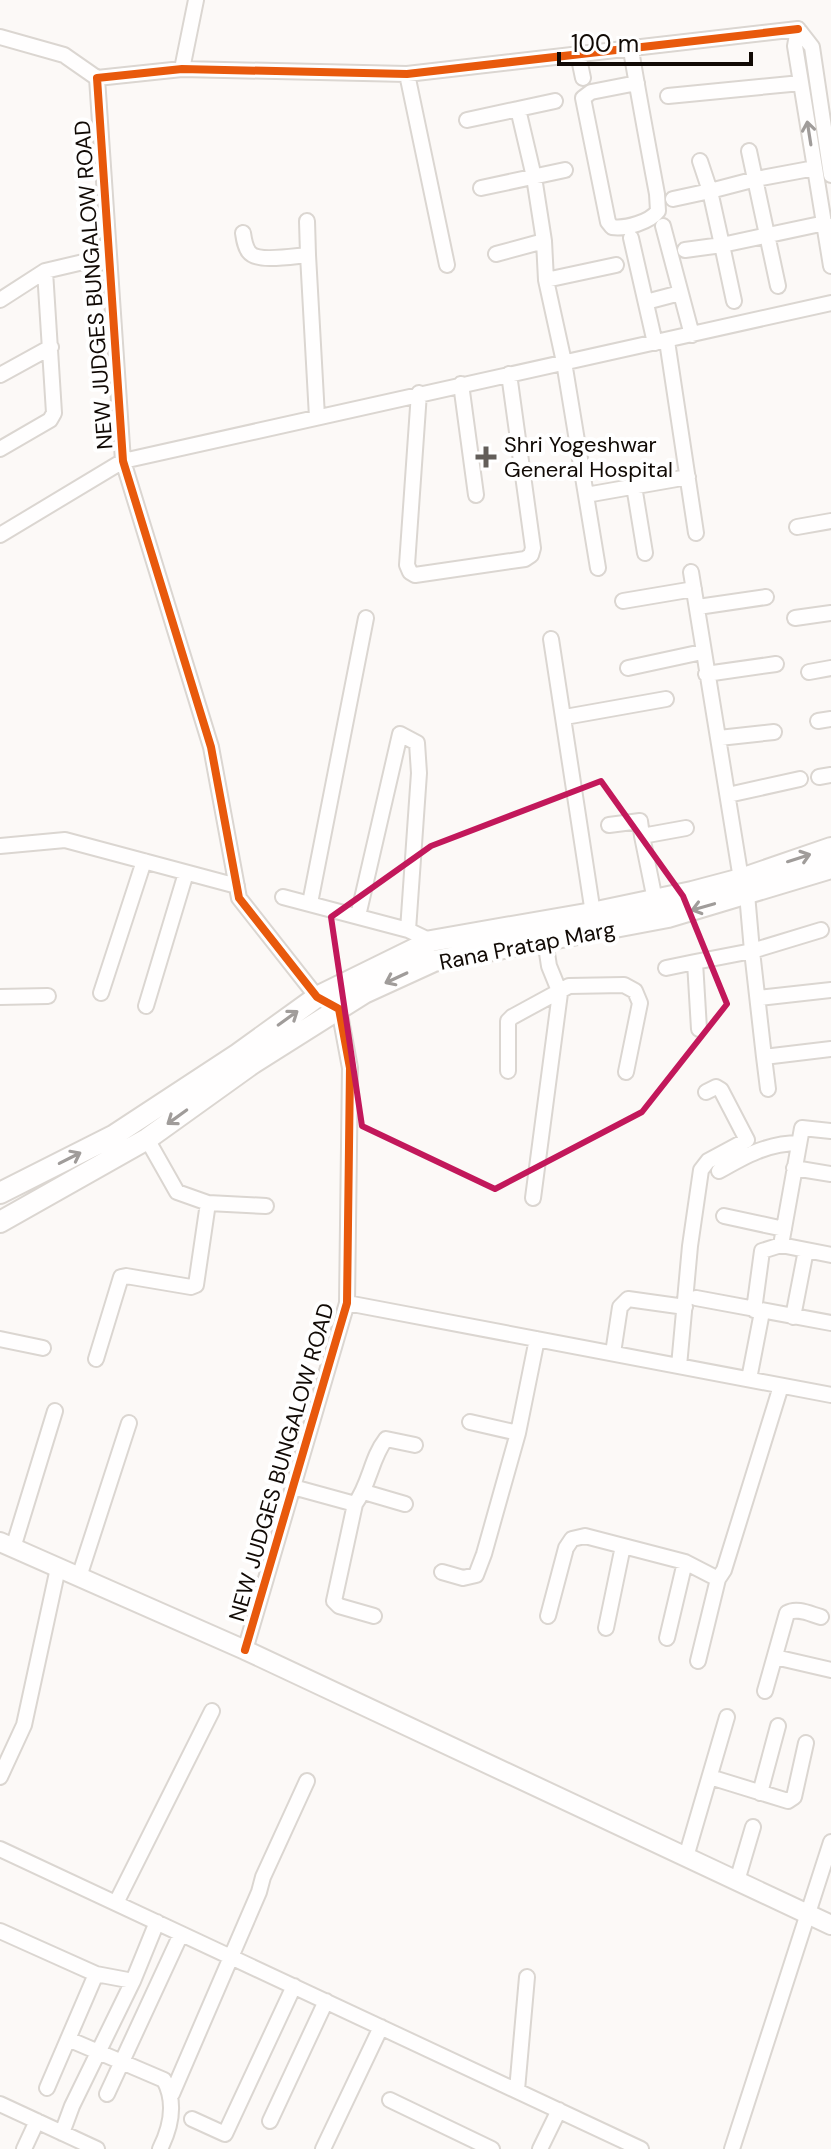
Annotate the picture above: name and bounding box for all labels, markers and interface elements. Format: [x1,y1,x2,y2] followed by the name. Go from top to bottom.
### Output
[559,16,751,66] scale bar
[571,28,639,59] text: 100 m
[68,119,119,450] street label: NEW JUDGES BUNGALOW ROAD
[801,121,816,147] one-way arrow
[504,430,673,484] place label: Shri Yogeshwar General Hospital
[475,446,497,468] marker: Shri Yogeshwar General Hospital
[786,849,811,864] one-way arrow
[691,901,716,915] one-way arrow
[437,914,618,977] street label: Rana Pratap Marg
[385,971,409,986] one-way arrow
[277,1010,299,1026] one-way arrow
[167,1109,189,1125] one-way arrow
[57,1149,81,1165] one-way arrow
[222,1300,341,1625] street label: NEW JUDGES BUNGALOW ROAD

